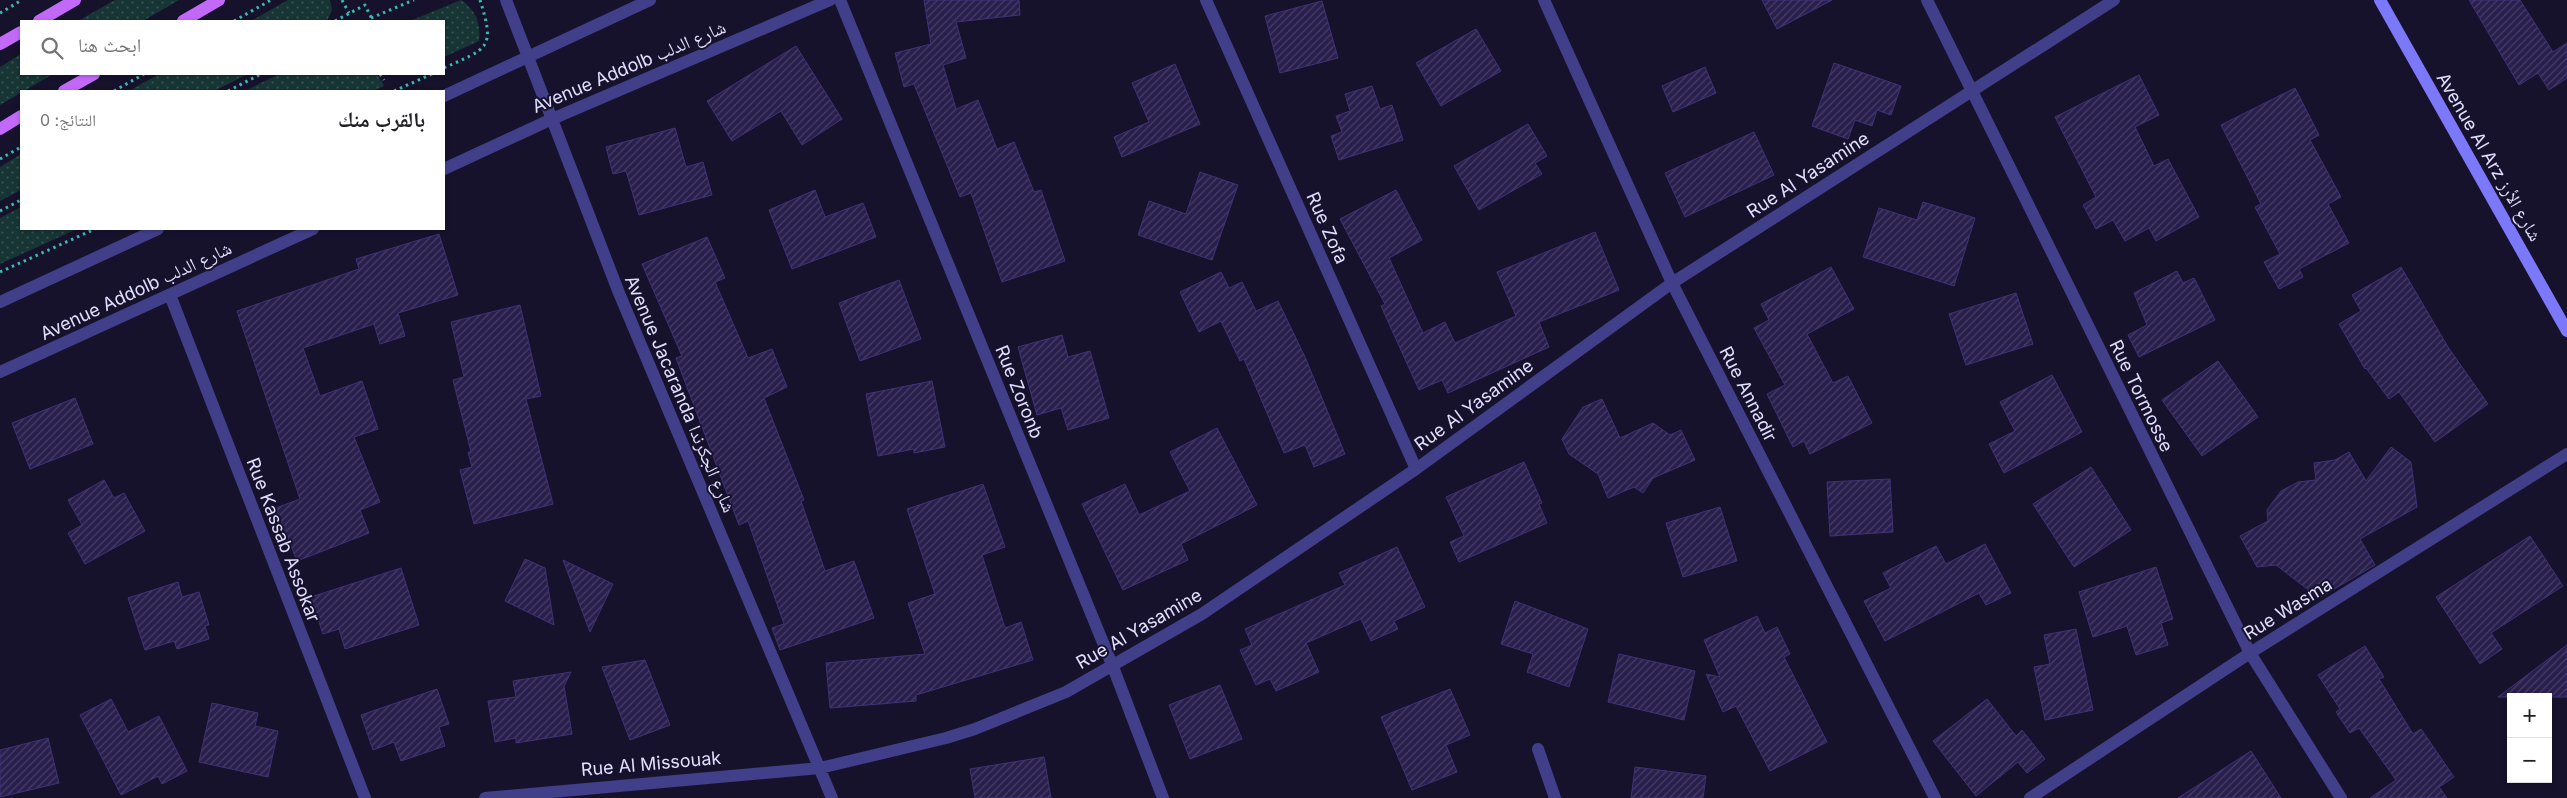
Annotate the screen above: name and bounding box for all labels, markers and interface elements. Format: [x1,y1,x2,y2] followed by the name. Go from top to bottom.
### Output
[529,16,729,118] street label: Avenue Addolb شارع الدلب
[20,20,445,75] search box
[38,34,66,62] icon: search
[78,34,141,57] text: ابحث هنا
[2432,69,2546,245] street label: Avenue Al Arz شارع الأرز
[338,107,425,132] text: بالقرب منك
[40,110,96,130] text: النتائج: 0
[1743,127,1873,222] street label: Rue Al Yasamine
[1302,189,1353,267] street label: Rue Zofa
[37,237,235,345] street label: Avenue Addolb شارع الدلب
[620,272,740,516] street label: Avenue Jacaranda شارع الجكرندا
[2105,336,2178,455] street label: Rue Tormosse
[991,342,1048,442] street label: Rue Zoronb
[1716,343,1781,445] street label: Rue Annadir
[1410,355,1537,455] street label: Rue Al Yasamine
[242,455,325,625] street label: Rue Kassab Assokar
[2240,573,2336,644] street label: Rue Wasma
[1072,584,1205,673] street label: Rue Al Yasamine
[2507,693,2552,783] map controls
[2507,693,2552,738] button: +
[2507,738,2552,783] button: −
[580,747,722,780] street label: Rue Al Missouak

